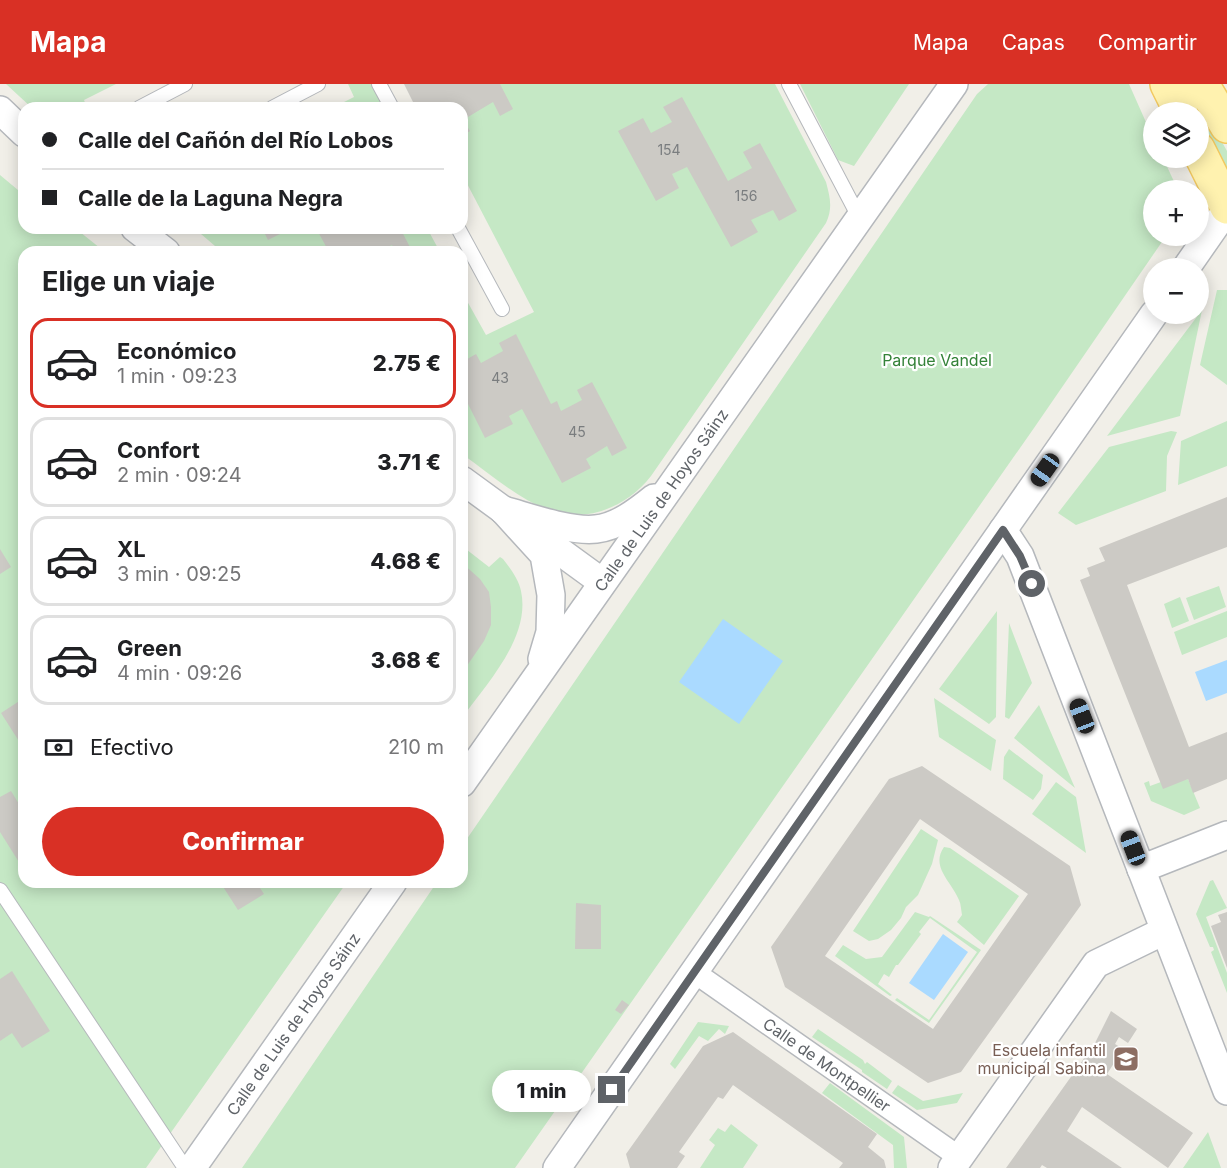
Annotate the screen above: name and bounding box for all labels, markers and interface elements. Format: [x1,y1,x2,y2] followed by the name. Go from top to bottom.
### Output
[30,25,107,59] text: Mapa
[913,30,969,55] text: Mapa
[1002,30,1065,55] text: Capas
[1098,30,1197,55] text: Compartir
[1143,102,1209,324] map controls
[1143,102,1209,168] button: layers
[78,127,393,153] text: Calle del Cañón del Río Lobos
[657,141,681,158] house number: 154
[1143,180,1209,246] button: +
[78,185,343,211] text: Calle de la Laguna Negra
[735,187,757,204] house number: 156
[1143,258,1209,324] button: −
[42,265,215,298] text: Elige un viaje
[45,336,99,390] icon: car
[117,338,236,364] text: Económico
[373,350,441,376] text: 2.75 €
[882,350,992,370] park label: Parque Vandel
[117,364,237,388] text: 1 min · 09:23
[491,369,509,386] house number: 43
[590,405,732,595] street label: Calle de Luis de Hoyos Sáinz
[568,423,586,440] house number: 45
[45,435,99,489] icon: car
[117,437,200,463] text: Confort
[377,449,441,475] text: 3.71 €
[1027,450,1063,490] car
[117,463,242,487] text: 2 min · 09:24
[45,534,99,588] icon: car
[117,536,146,562] text: XL
[370,548,441,574] text: 4.68 €
[117,562,241,586] text: 3 min · 09:25
[1018,570,1045,597] route start
[45,633,99,687] icon: car
[117,635,182,661] text: Green
[371,647,441,673] text: 3.68 €
[117,661,242,685] text: 4 min · 09:26
[1067,696,1097,736] car
[42,731,75,764] icon: cash
[90,734,174,760] text: Efectivo
[388,735,444,759] text: 210 m
[42,807,444,876] button: Confirmar
[1118,828,1148,868] car
[222,929,364,1119] street label: Calle de Luis de Hoyos Sáinz
[759,1013,894,1116] street label: Calle de Montpellier
[978,1040,1106,1078] place label: Escuela infantil municipal Sabina
[1111,1044,1141,1074] school or university icon: Escuela infantil municipal Sabina
[492,1069,591,1111] callout: 1 min
[598,1076,625,1103] route end
[516,1079,567,1103] text: 1 min

